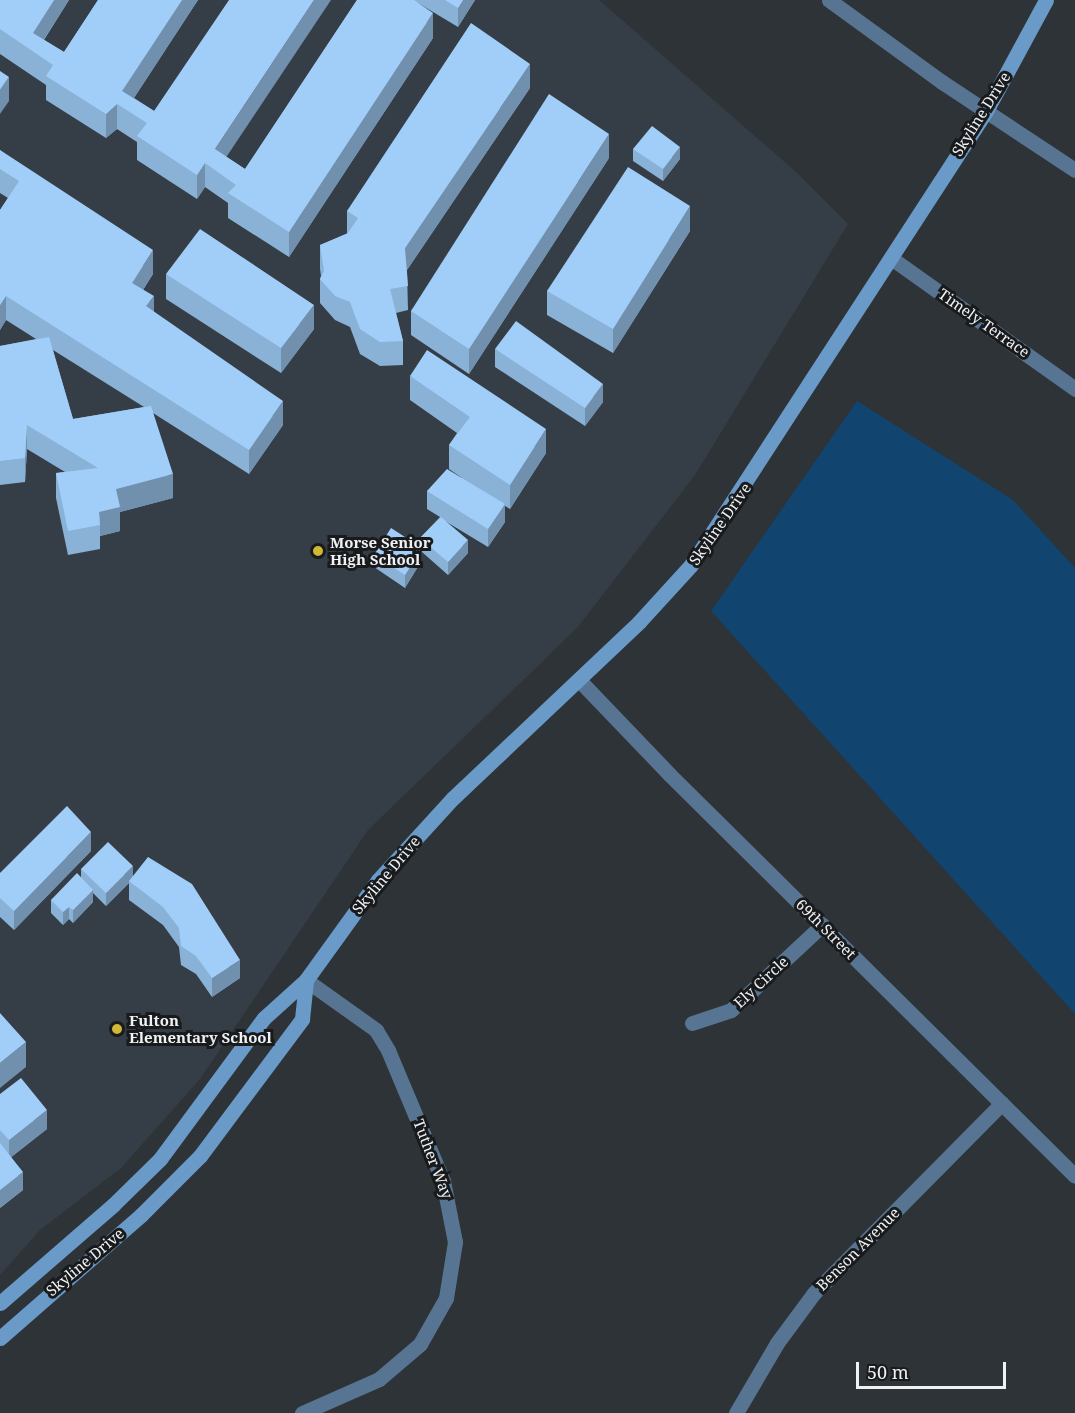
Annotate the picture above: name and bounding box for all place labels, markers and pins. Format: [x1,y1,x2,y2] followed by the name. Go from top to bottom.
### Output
[330,533,431,568] place label: Morse Senior High School
[311,544,325,558] marker: Morse Senior High School
[129,1011,272,1046] place label: Fulton Elementary School
[110,1022,124,1036] marker: Fulton Elementary School

